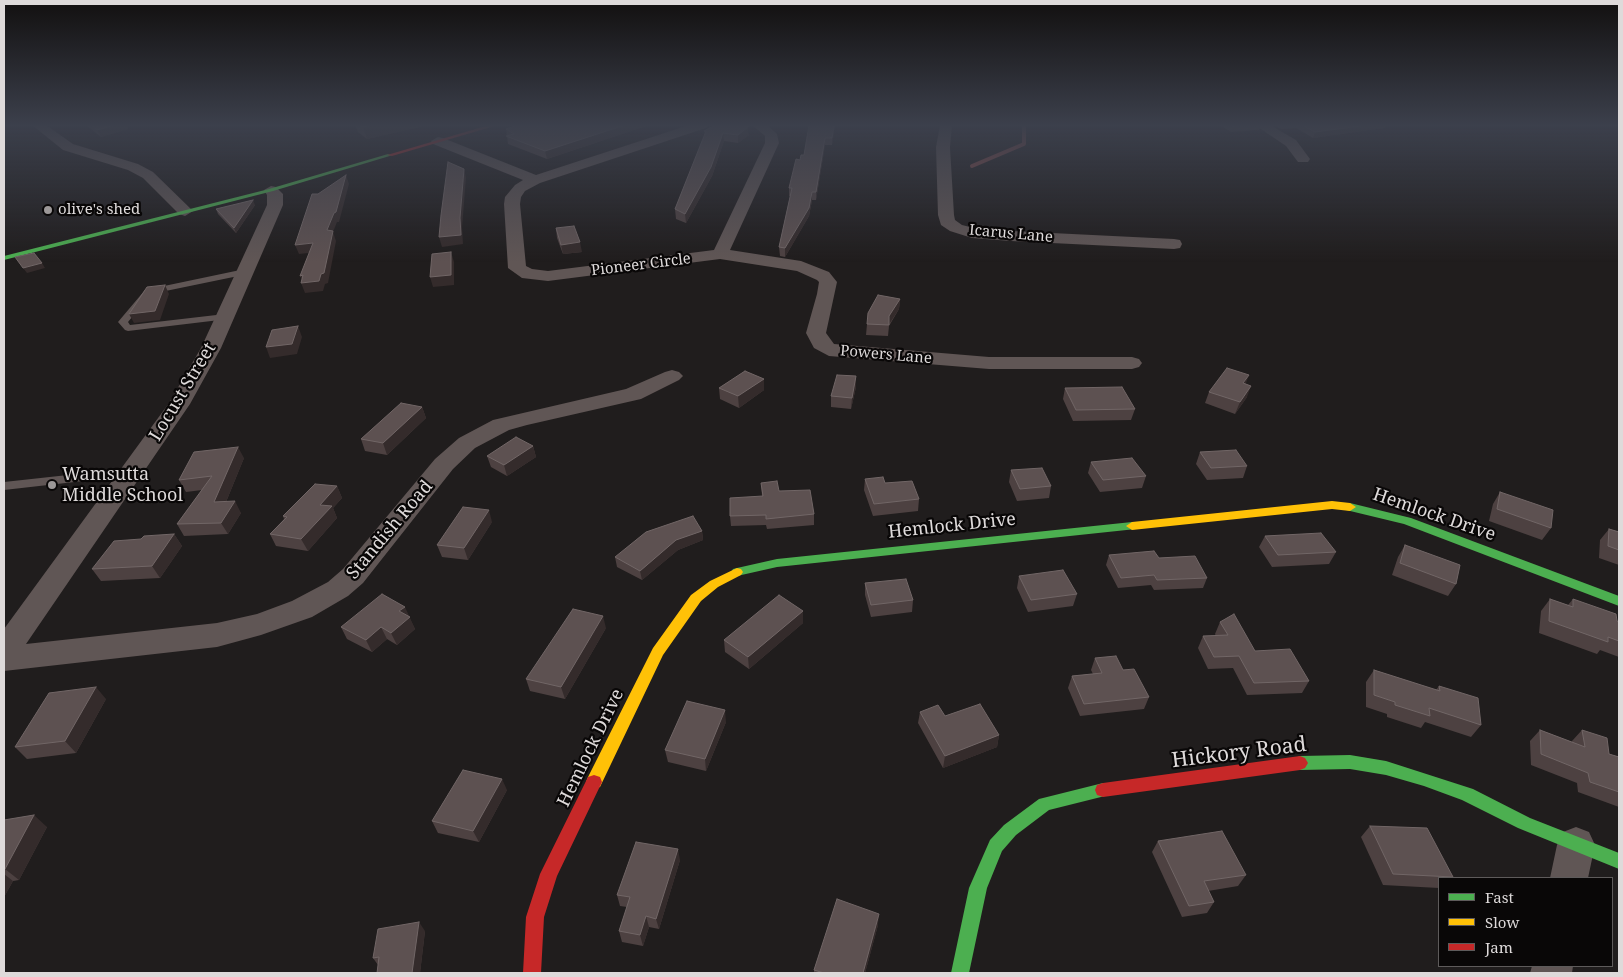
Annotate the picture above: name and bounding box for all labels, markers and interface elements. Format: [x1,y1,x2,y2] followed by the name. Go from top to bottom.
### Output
[58,201,140,219] place label: olive's shed
[42,204,54,216] marker: olive's shed
[968,221,1054,247] street label: Icarus Lane
[590,250,692,280] street label: Pioneer Circle
[145,339,221,445] street label: Locust Street
[839,342,933,368] street label: Powers Lane
[62,464,183,506] place label: Wamsutta Middle School
[342,476,438,584] street label: Standish Road
[46,479,58,491] marker: Wamsutta Middle School
[1370,484,1498,546] street label: Hemlock Drive
[887,509,1017,543] street label: Hemlock Drive
[553,686,629,810] street label: Hemlock Drive
[1170,732,1308,774] street label: Hickory Road
[1438,877,1613,967] legend
[1485,887,1514,907] text: Fast
[1485,912,1519,932] text: Slow
[1485,937,1513,957] text: Jam

